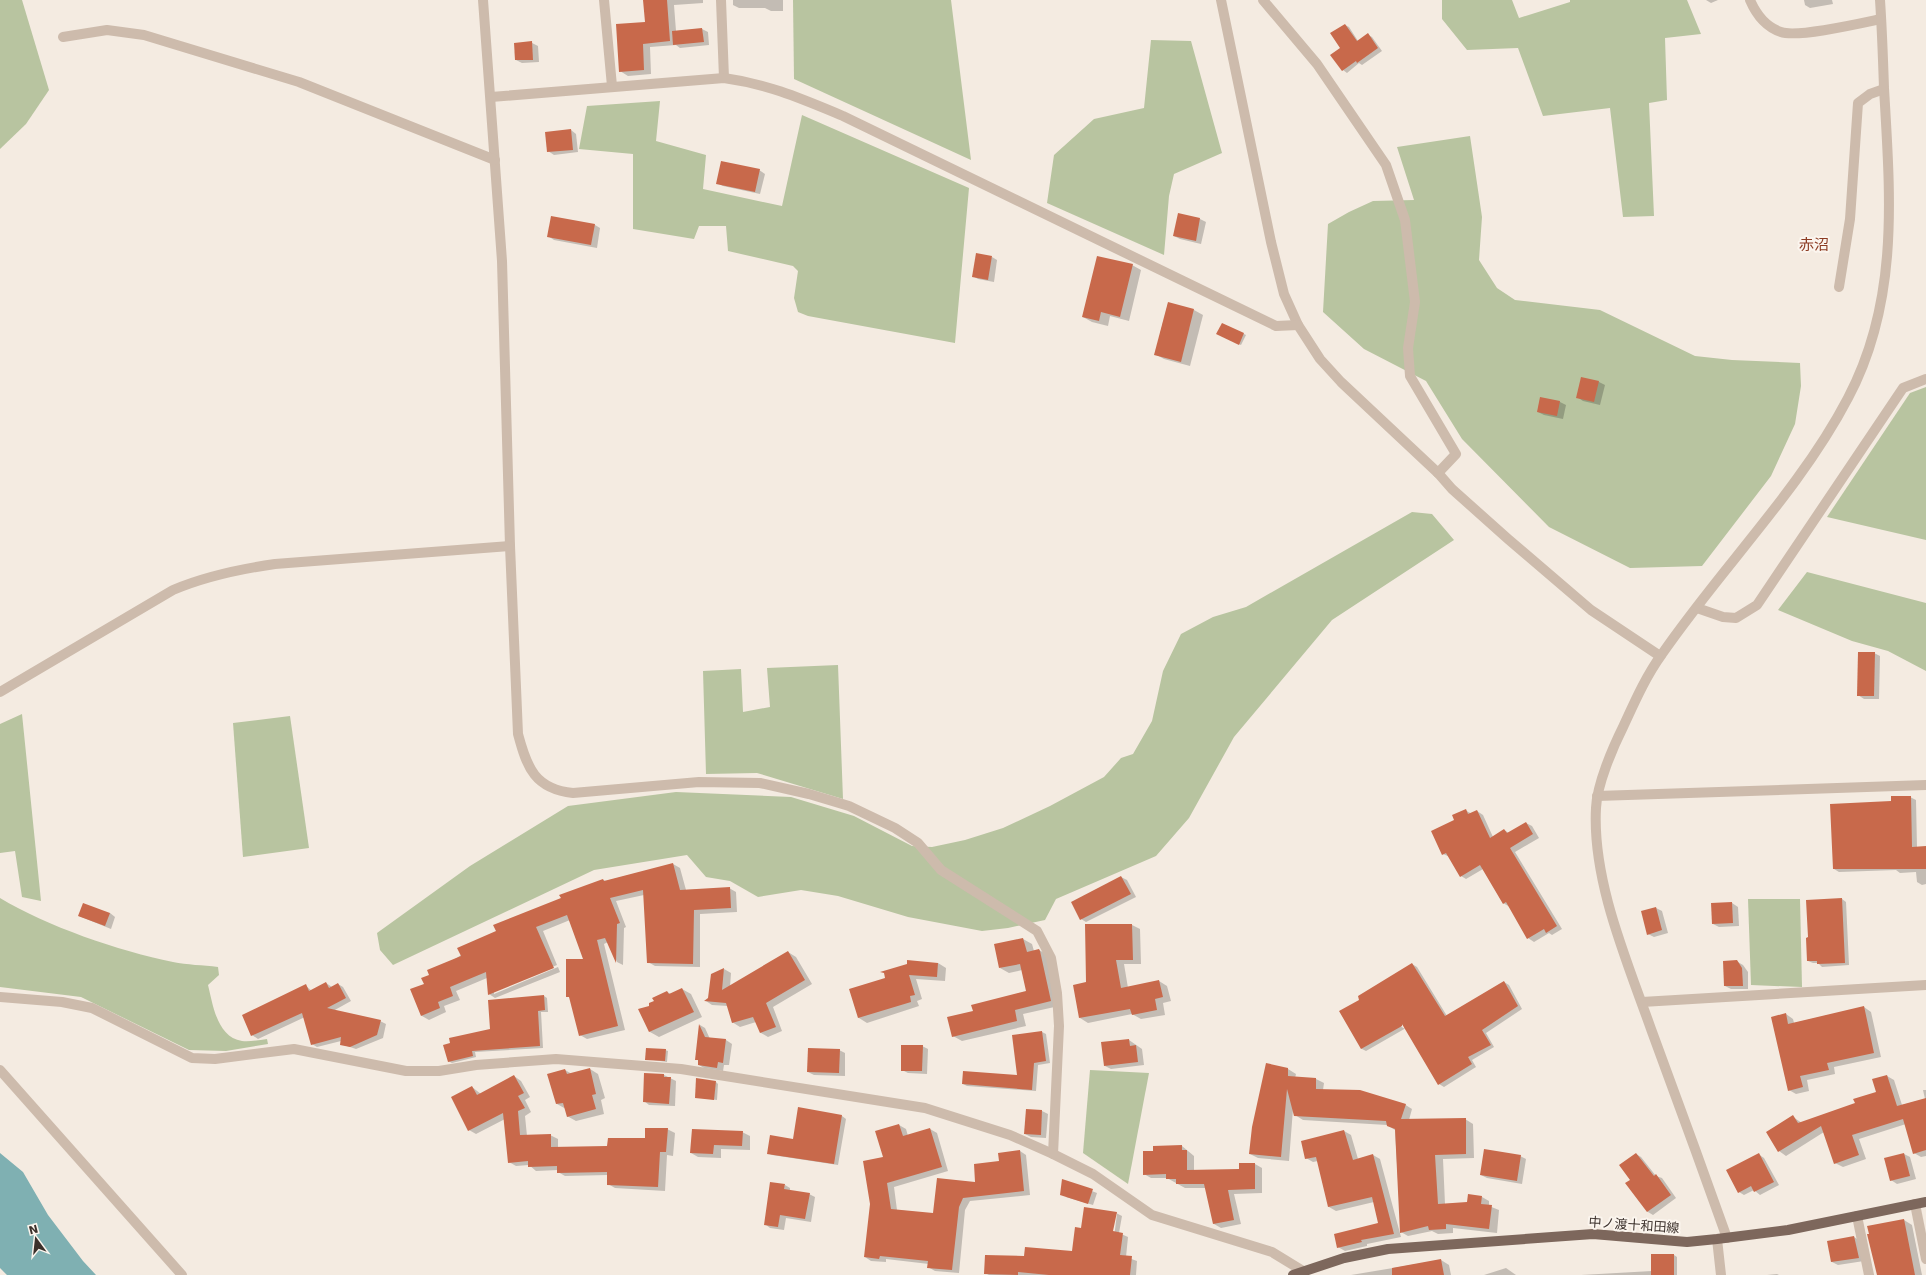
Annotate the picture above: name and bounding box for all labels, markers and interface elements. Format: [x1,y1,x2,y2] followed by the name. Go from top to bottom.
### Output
[1799,236,1829,254] district label: 赤沼
[1588,1214,1680,1236] street label: 中ノ渡十和田線
[16,1219,56,1259] north arrow
[27,1222,40,1237] text: N

